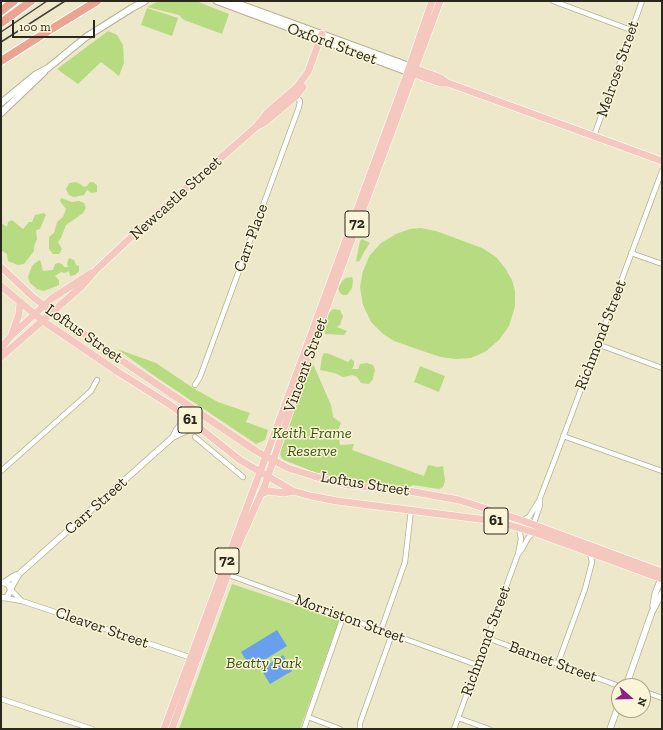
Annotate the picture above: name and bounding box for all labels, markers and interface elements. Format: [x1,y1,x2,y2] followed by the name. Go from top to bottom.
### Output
[14,12,97,38] scale bar
[593,18,643,120] street label: Melrose Street
[284,19,380,69] street label: Oxford Street
[19,20,51,34] text: 100 m
[126,152,226,244] street label: Newcastle Street
[230,201,272,275] street label: Carr Place
[345,211,369,237] road number: 72
[571,277,631,393] street label: Richmond Street
[42,300,126,368] street label: Loftus Street
[280,315,332,415] street label: Vincent Street
[178,407,202,433] road number: 61
[272,423,352,461] park label: Keith Frame Reserve
[319,467,411,501] street label: Loftus Street
[61,473,131,539] street label: Carr Street
[484,508,508,534] road number: 61
[215,548,239,574] road number: 72
[457,583,515,699] street label: Richmond Street
[292,590,408,648] street label: Morriston Street
[53,603,151,653] street label: Cleaver Street
[506,637,600,687] street label: Barnet Street
[226,653,302,673] park label: Beatty Park
[611,678,651,718] north arrow
[634,696,649,708] text: N

